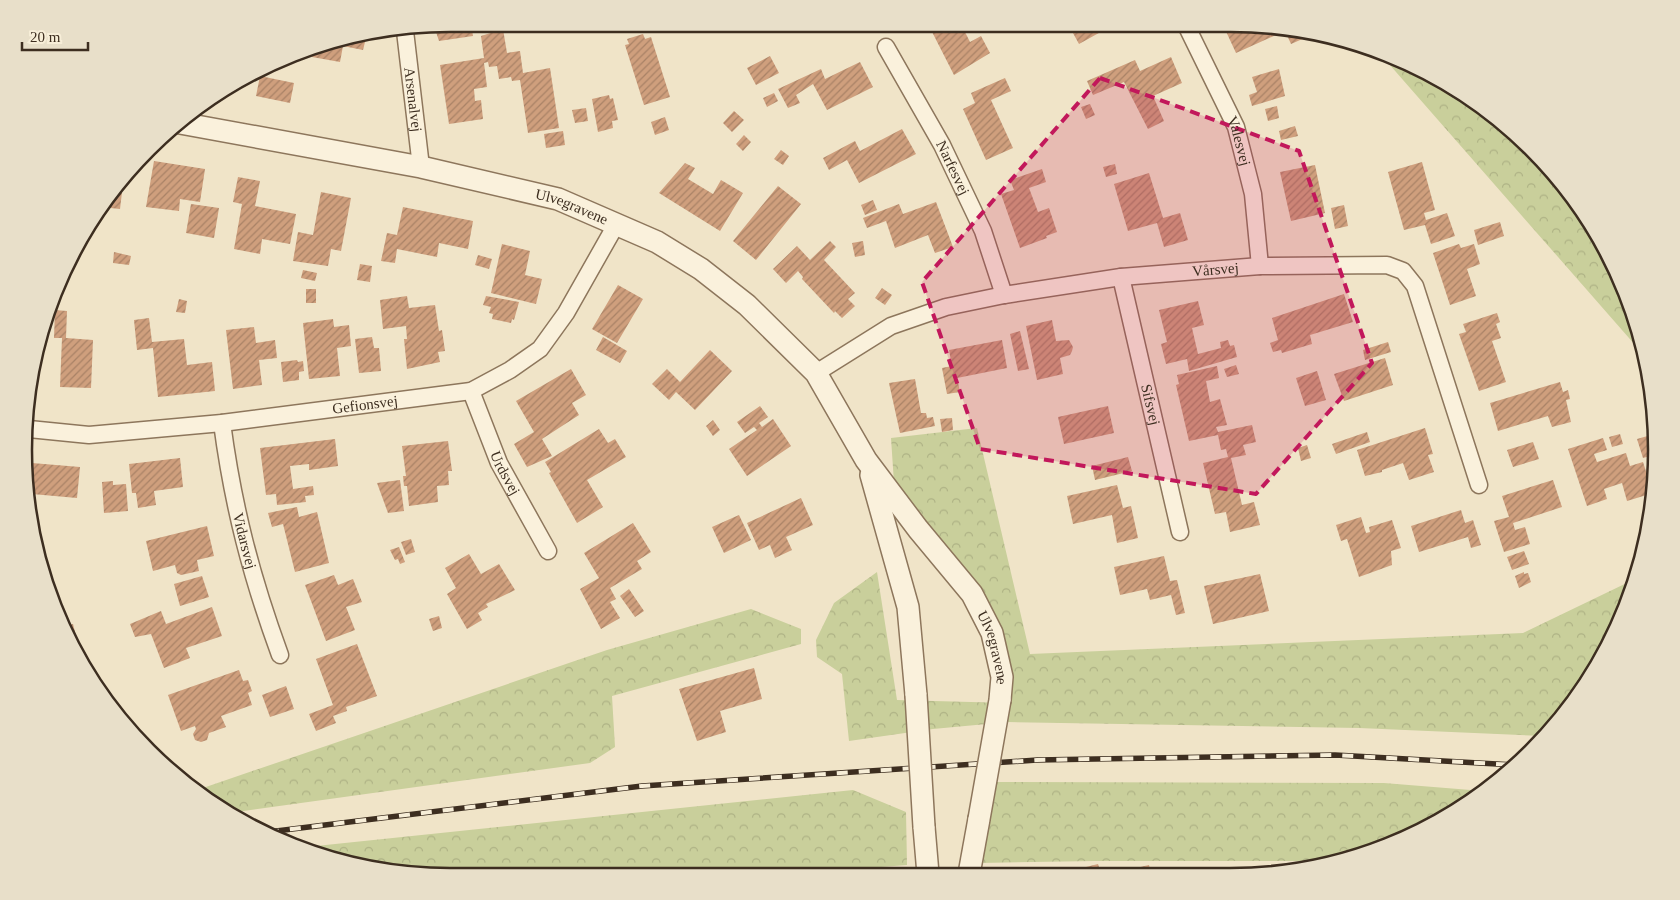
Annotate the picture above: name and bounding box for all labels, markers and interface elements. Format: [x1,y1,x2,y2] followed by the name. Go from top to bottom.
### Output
[22,20,89,52] scale bar
[30,29,61,45] text: 20 m
[401,66,425,133] street label: Arsenalvej
[1224,114,1254,168] street label: Valesvej
[933,138,973,197] street label: Narfesvej
[534,186,611,228] street label: Ulvegravene
[1191,260,1239,279] street label: Vårsvej
[1138,383,1163,427] street label: Sifsvej
[331,392,399,417] street label: Gefionsvej
[487,449,523,498] street label: Urdsvej
[230,511,259,571] street label: Vidarsvej
[974,608,1010,686] street label: Ulvegravene

